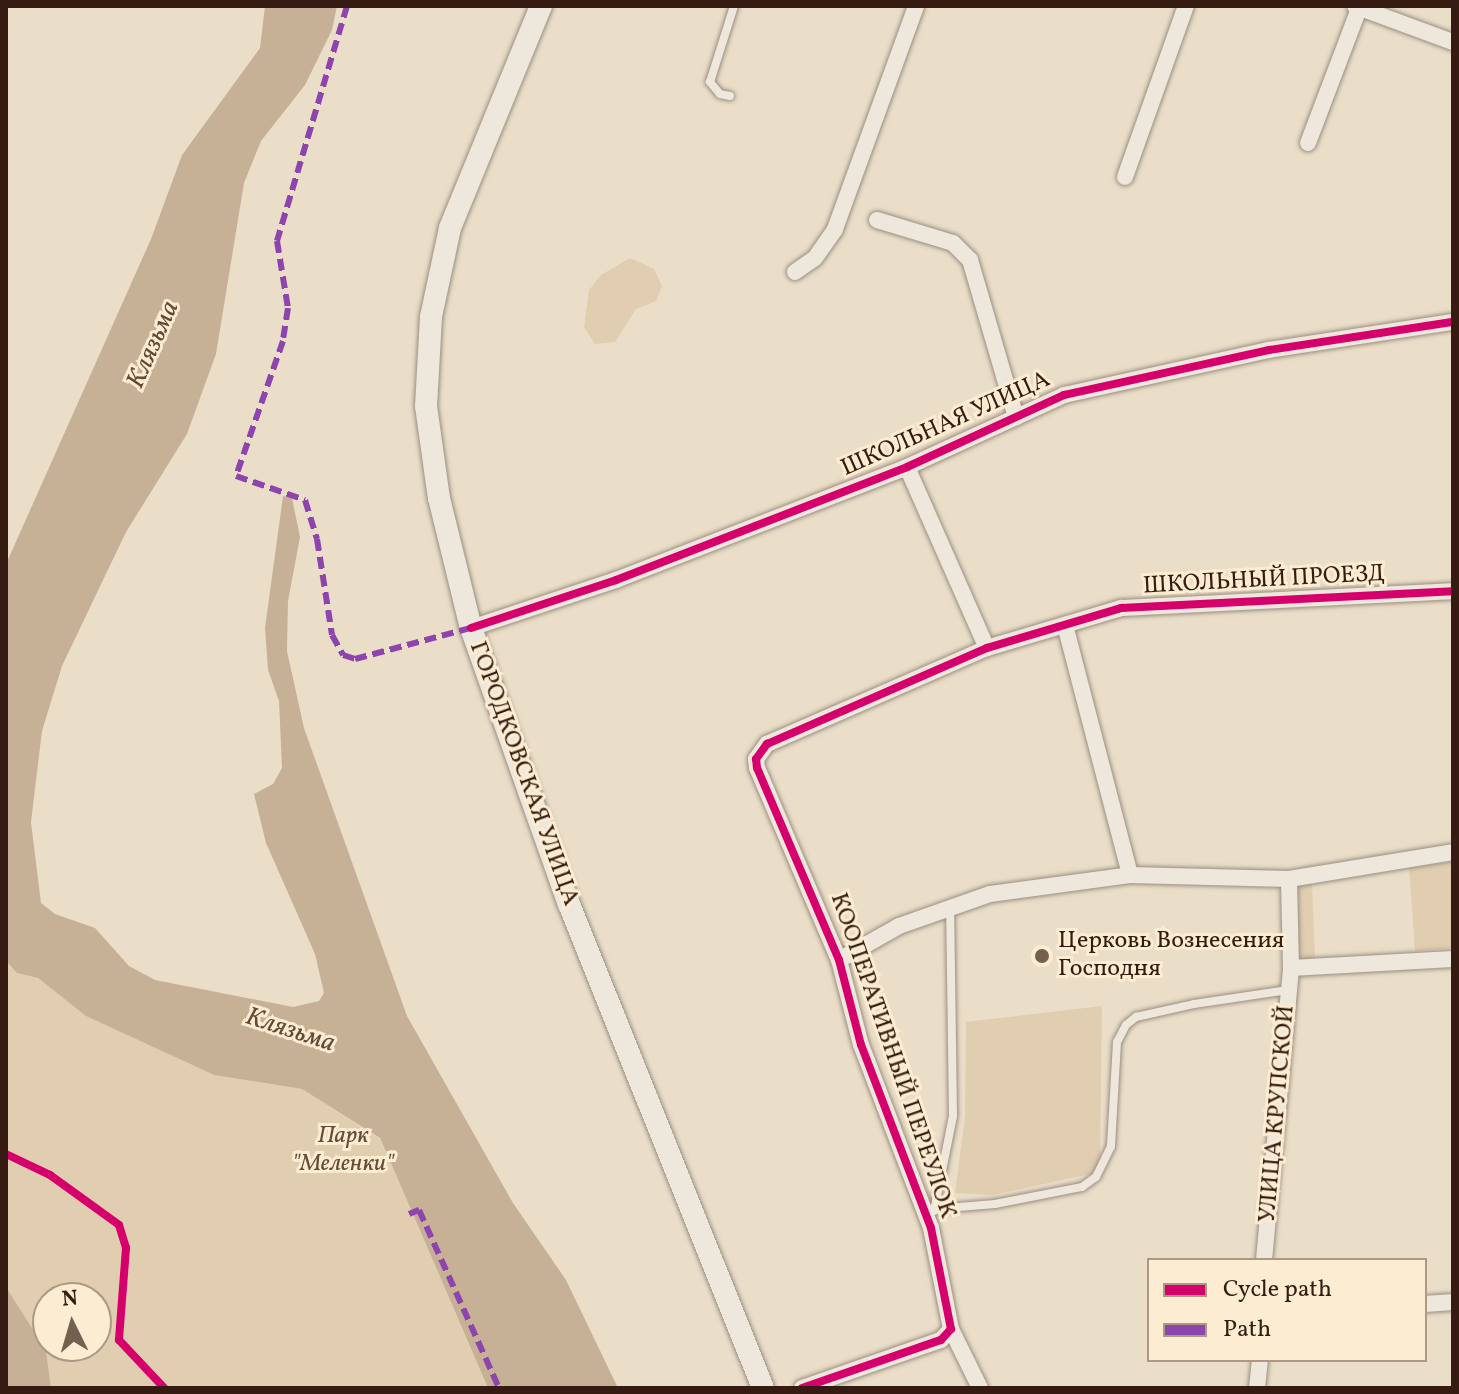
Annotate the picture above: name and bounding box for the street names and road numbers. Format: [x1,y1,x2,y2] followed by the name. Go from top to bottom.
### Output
[837,366,1055,484] street label: ШКОЛЬНАЯ УЛИЦА
[1142,560,1386,602] street label: ШКОЛЬНЫЙ ПРОЕЗД
[462,638,584,910] street label: ГОРОДКОВСКАЯ УЛИЦА
[823,890,961,1222] street label: КООПЕРАТИВНЫЙ ПЕРЕУЛОК
[1254,1004,1302,1224] street label: УЛИЦА КРУПСКОЙ

